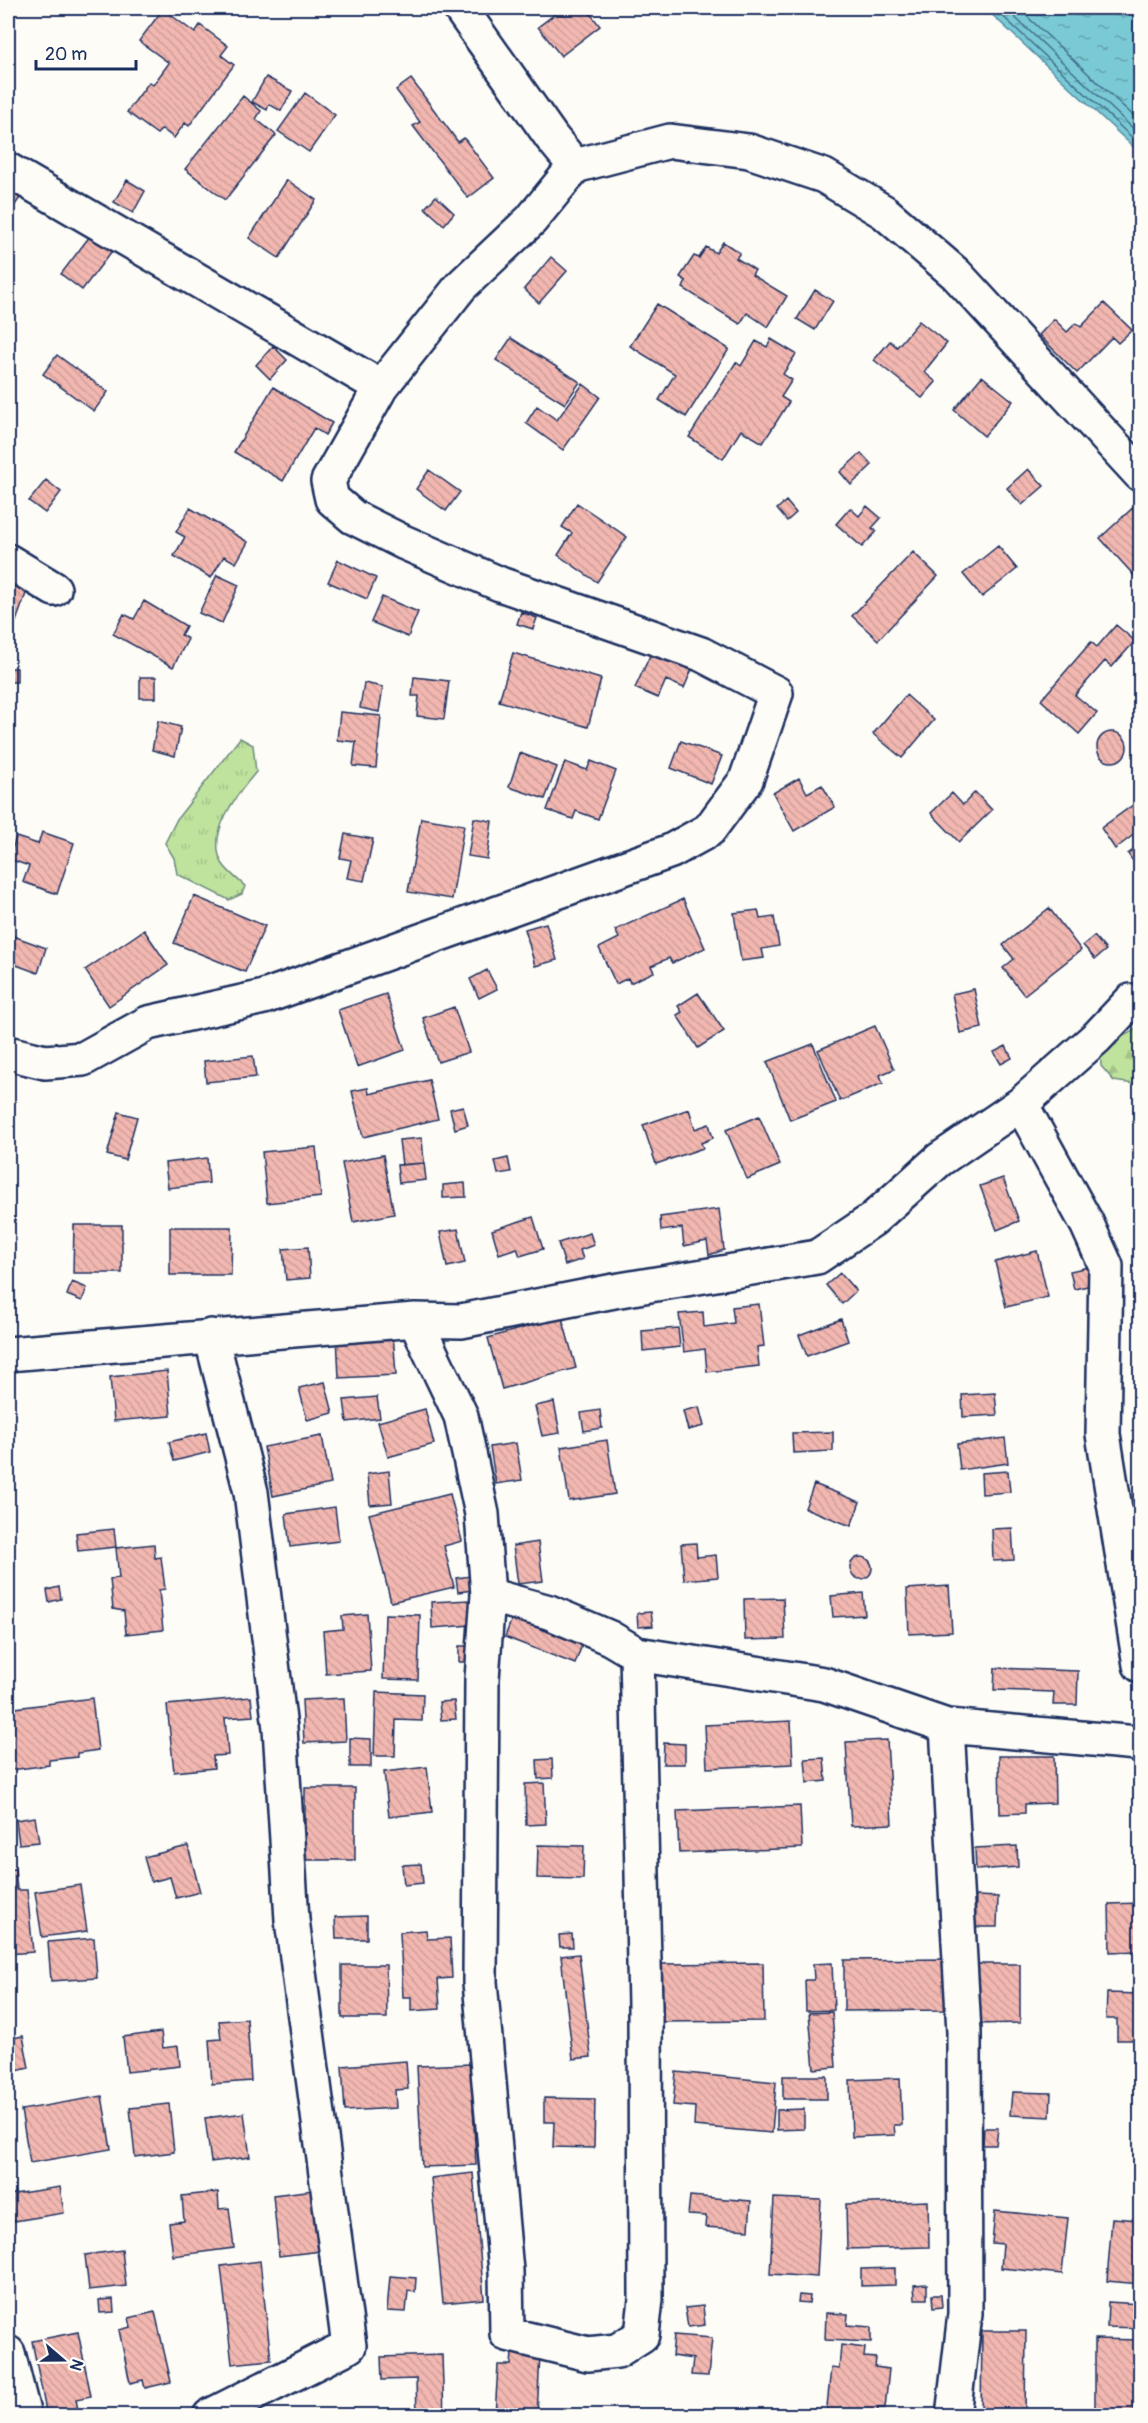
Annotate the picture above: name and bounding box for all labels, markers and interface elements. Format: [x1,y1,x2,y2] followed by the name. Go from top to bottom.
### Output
[36,33,136,71] scale bar
[45,43,87,66] text: 20 m
[33,2330,93,2390] north arrow
[65,2356,87,2373] text: N

